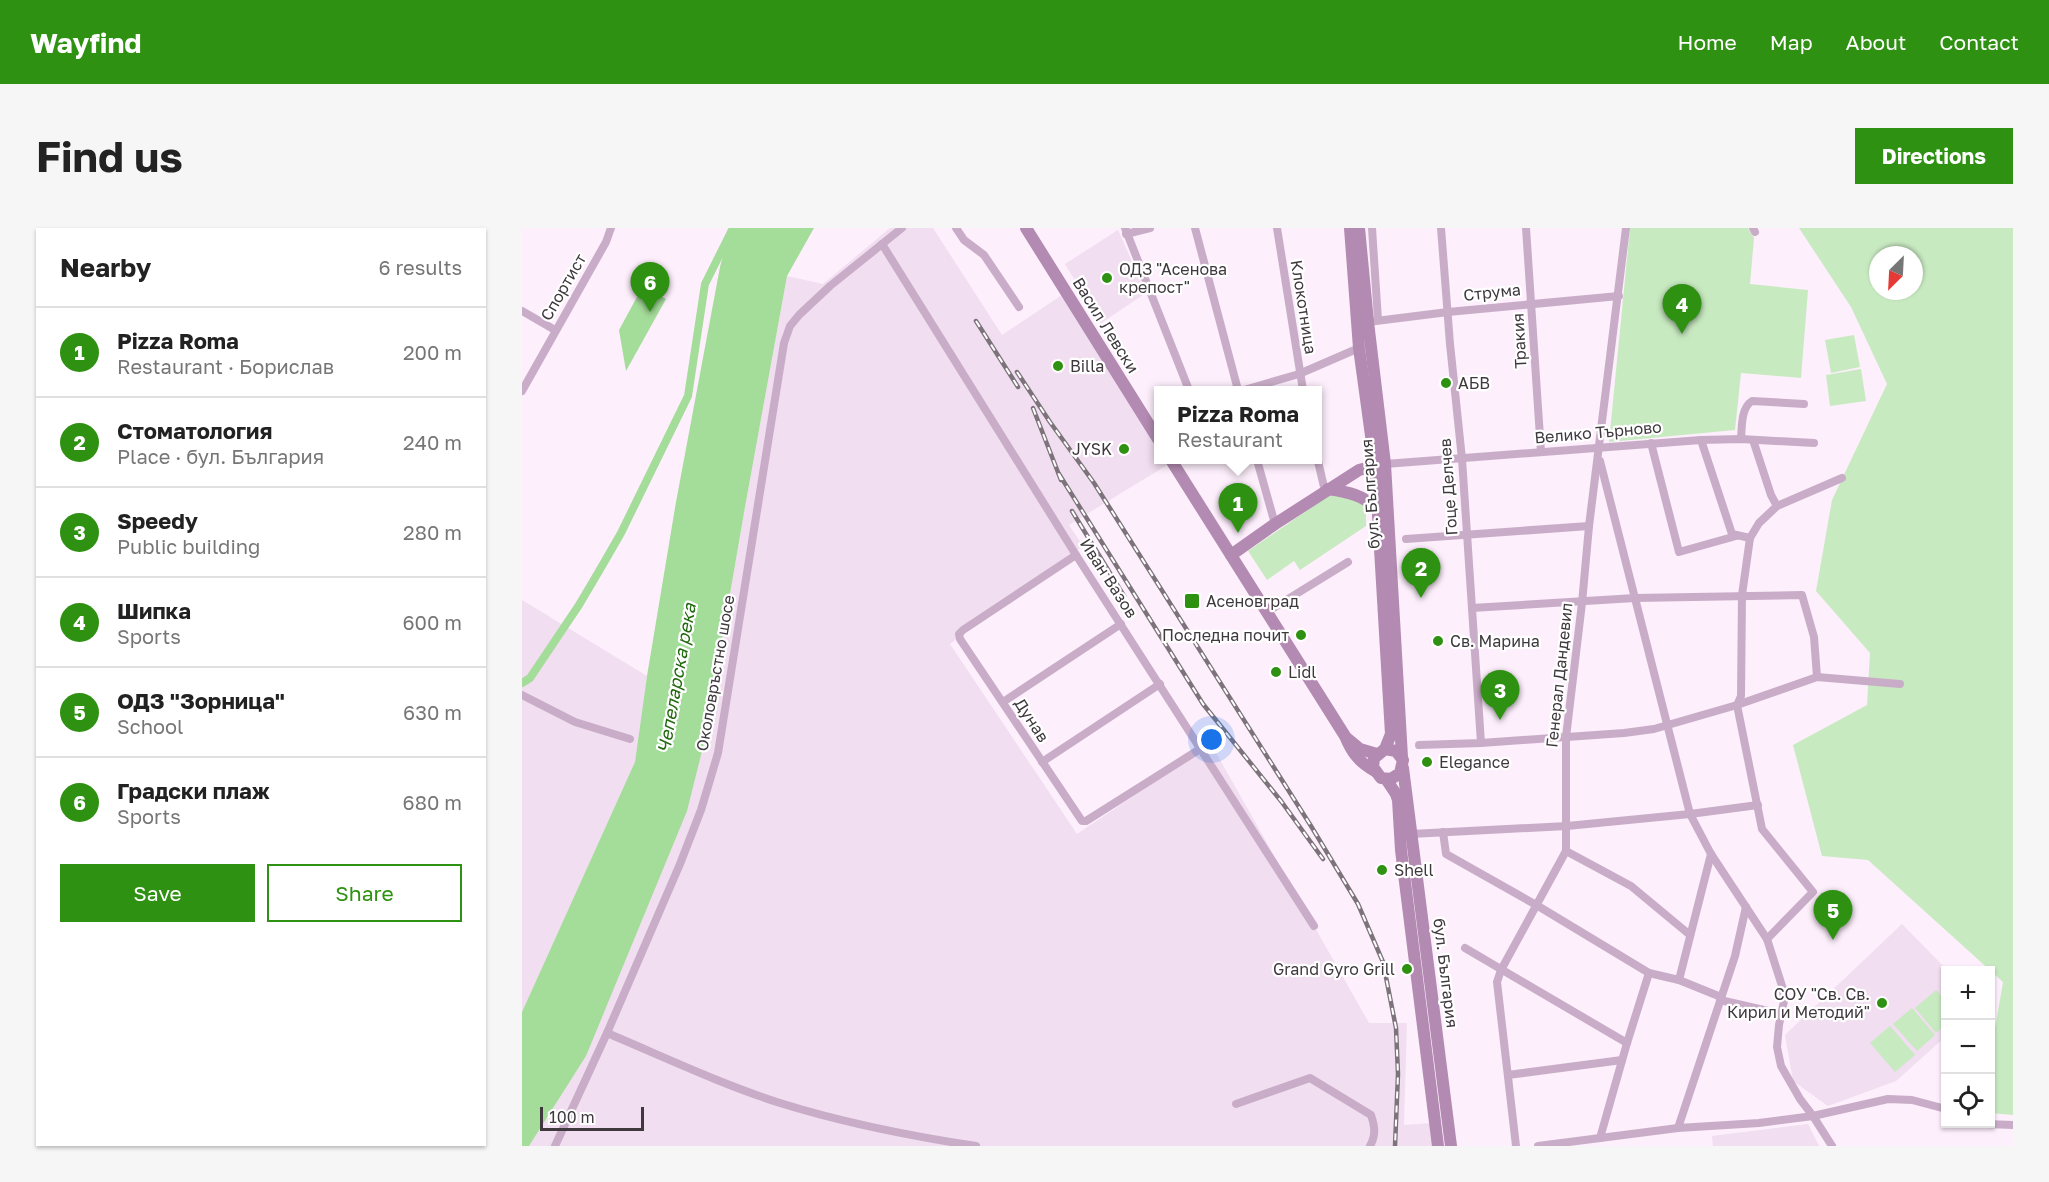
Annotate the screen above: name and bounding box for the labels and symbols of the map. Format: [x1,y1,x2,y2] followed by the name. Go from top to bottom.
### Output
[1869,246,1923,300] north arrow
[536,250,590,324] street label: Спортист
[1287,258,1321,356] street label: Клокотница
[1119,259,1227,297] place label: ОДЗ "Асенова крепост"
[630,262,670,312] pin: 6
[1100,271,1114,285] marker: ОДЗ "Асенова крепост"
[1069,273,1143,377] street label: Васил Левски
[1462,279,1522,305] street label: Струма
[1662,285,1702,334] pin: 4
[1508,313,1530,369] street label: Тракия
[1070,356,1104,376] place label: Billa
[1051,359,1065,373] marker: Billa
[1458,373,1490,393] place label: АБВ
[1439,376,1453,390] marker: АБВ
[1533,416,1663,448] street label: Велико Търново
[1356,438,1384,550] street label: бул. България
[1435,438,1461,536] street label: Гоце Делчев
[1072,439,1112,459] place label: JYSK
[1117,442,1131,456] marker: JYSK
[1218,484,1258,533] pin: 1
[1076,534,1142,622] street label: Иван Вазов
[1402,548,1440,598] pin: 2
[1206,591,1299,611] place label: Асеновград
[1183,592,1201,610] marker: Асеновград
[691,593,739,753] street label: Околовръстно шосе
[652,601,700,755] water label: Чепеларска река
[1541,602,1577,748] street label: Генерал Дандевил
[1162,625,1289,645] place label: Последна почит
[1294,628,1308,642] marker: Последна почит
[1450,631,1540,651] place label: Св. Марина
[1431,634,1445,648] marker: Св. Марина
[1288,662,1316,682] place label: Lidl
[1269,665,1283,679] marker: Lidl
[1480,670,1520,720] pin: 3
[1010,694,1054,746] street label: Дунав
[1197,725,1226,754] your location
[1439,752,1510,772] place label: Elegance
[1420,755,1434,769] marker: Elegance
[1394,860,1434,880] place label: Shell
[1375,863,1389,877] marker: Shell
[1814,890,1852,940] pin: 5
[1429,917,1463,1029] street label: бул. България
[1273,959,1395,979] place label: Grand Gyro Grill
[1400,962,1414,976] marker: Grand Gyro Grill
[1727,984,1870,1022] place label: СОУ "Св. Св. Кирил и Методий"
[1875,996,1889,1010] marker: СОУ "Св. Св. Кирил и Методий"
[540,1104,644,1132] scale bar

